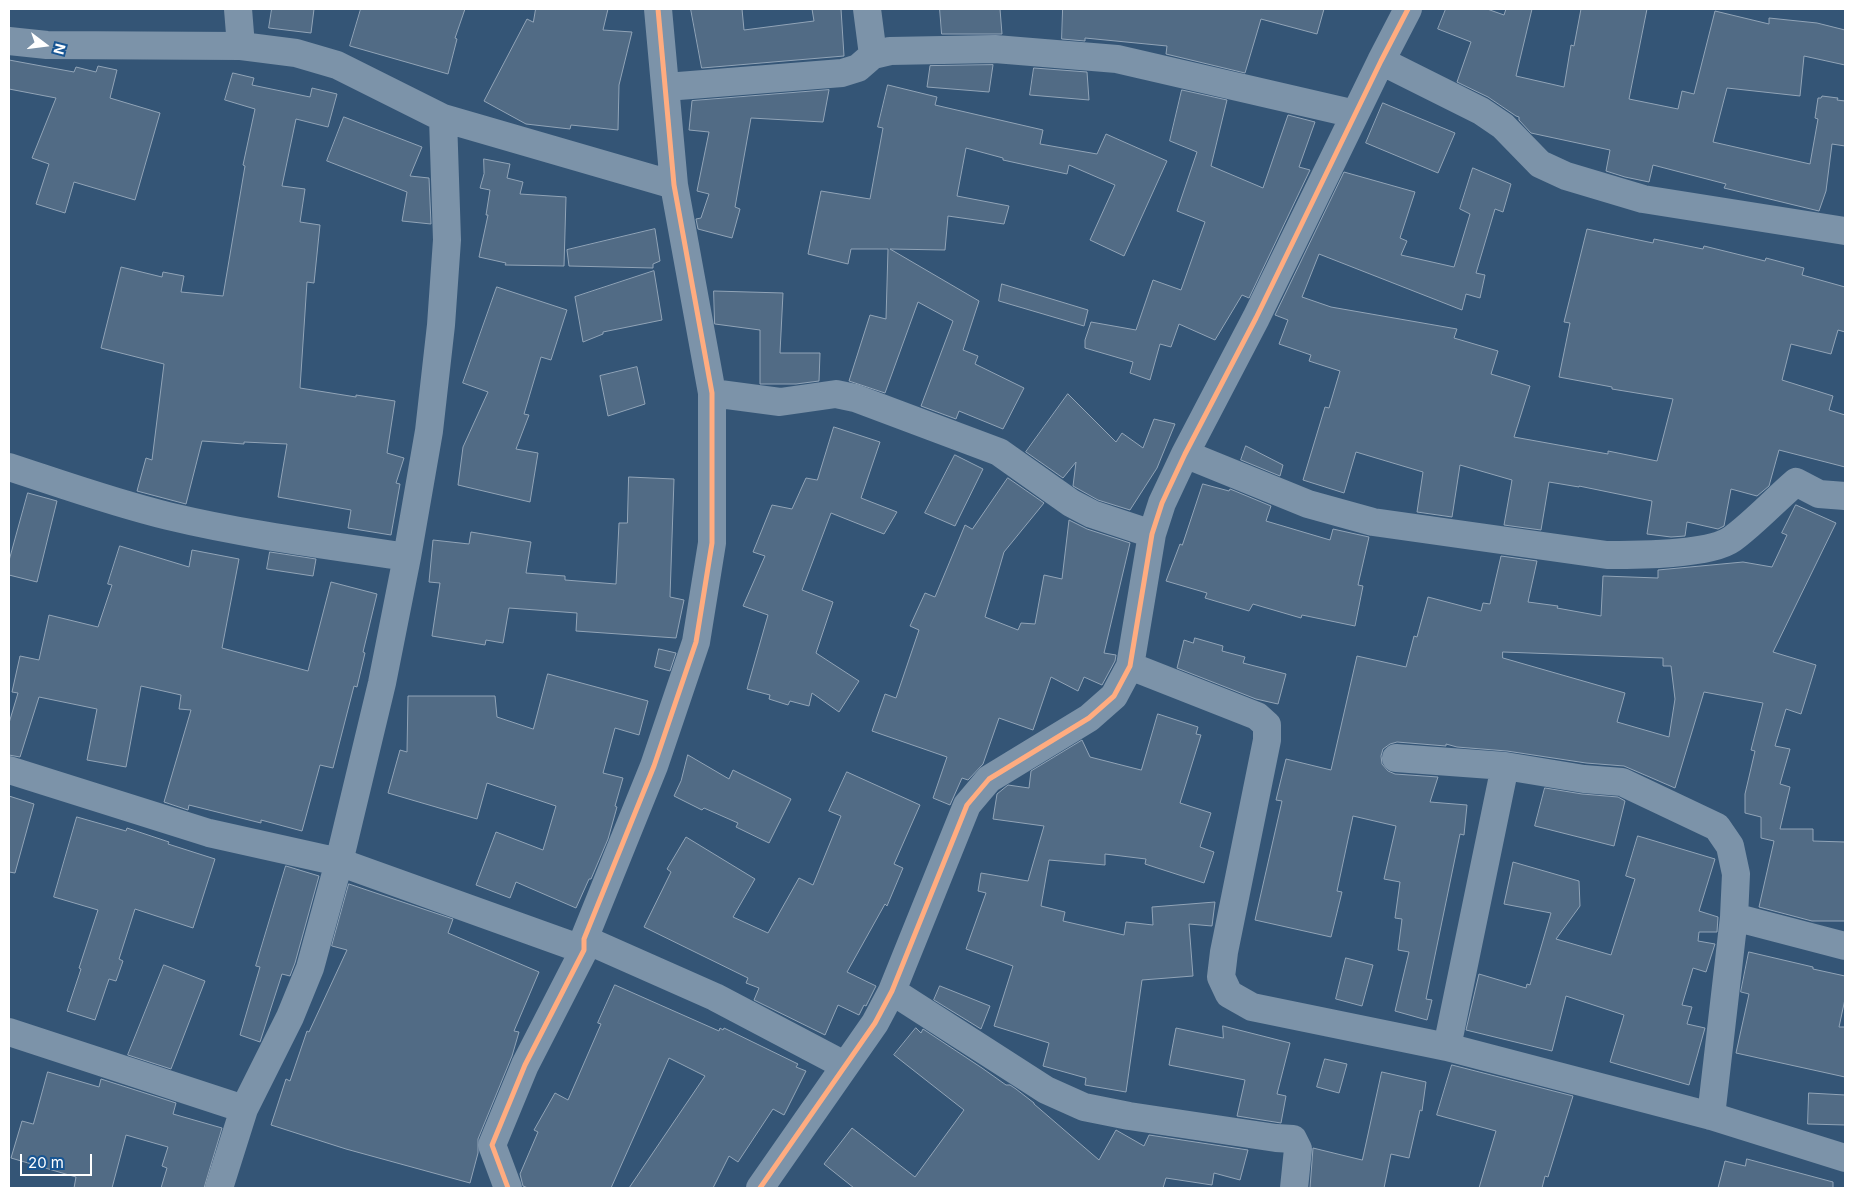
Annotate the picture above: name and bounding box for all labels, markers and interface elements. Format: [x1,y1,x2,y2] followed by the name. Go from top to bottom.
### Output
[20,20,70,70] north arrow
[50,42,70,56] text: N
[22,1144,95,1176] scale bar
[28,1153,64,1172] text: 20 m

